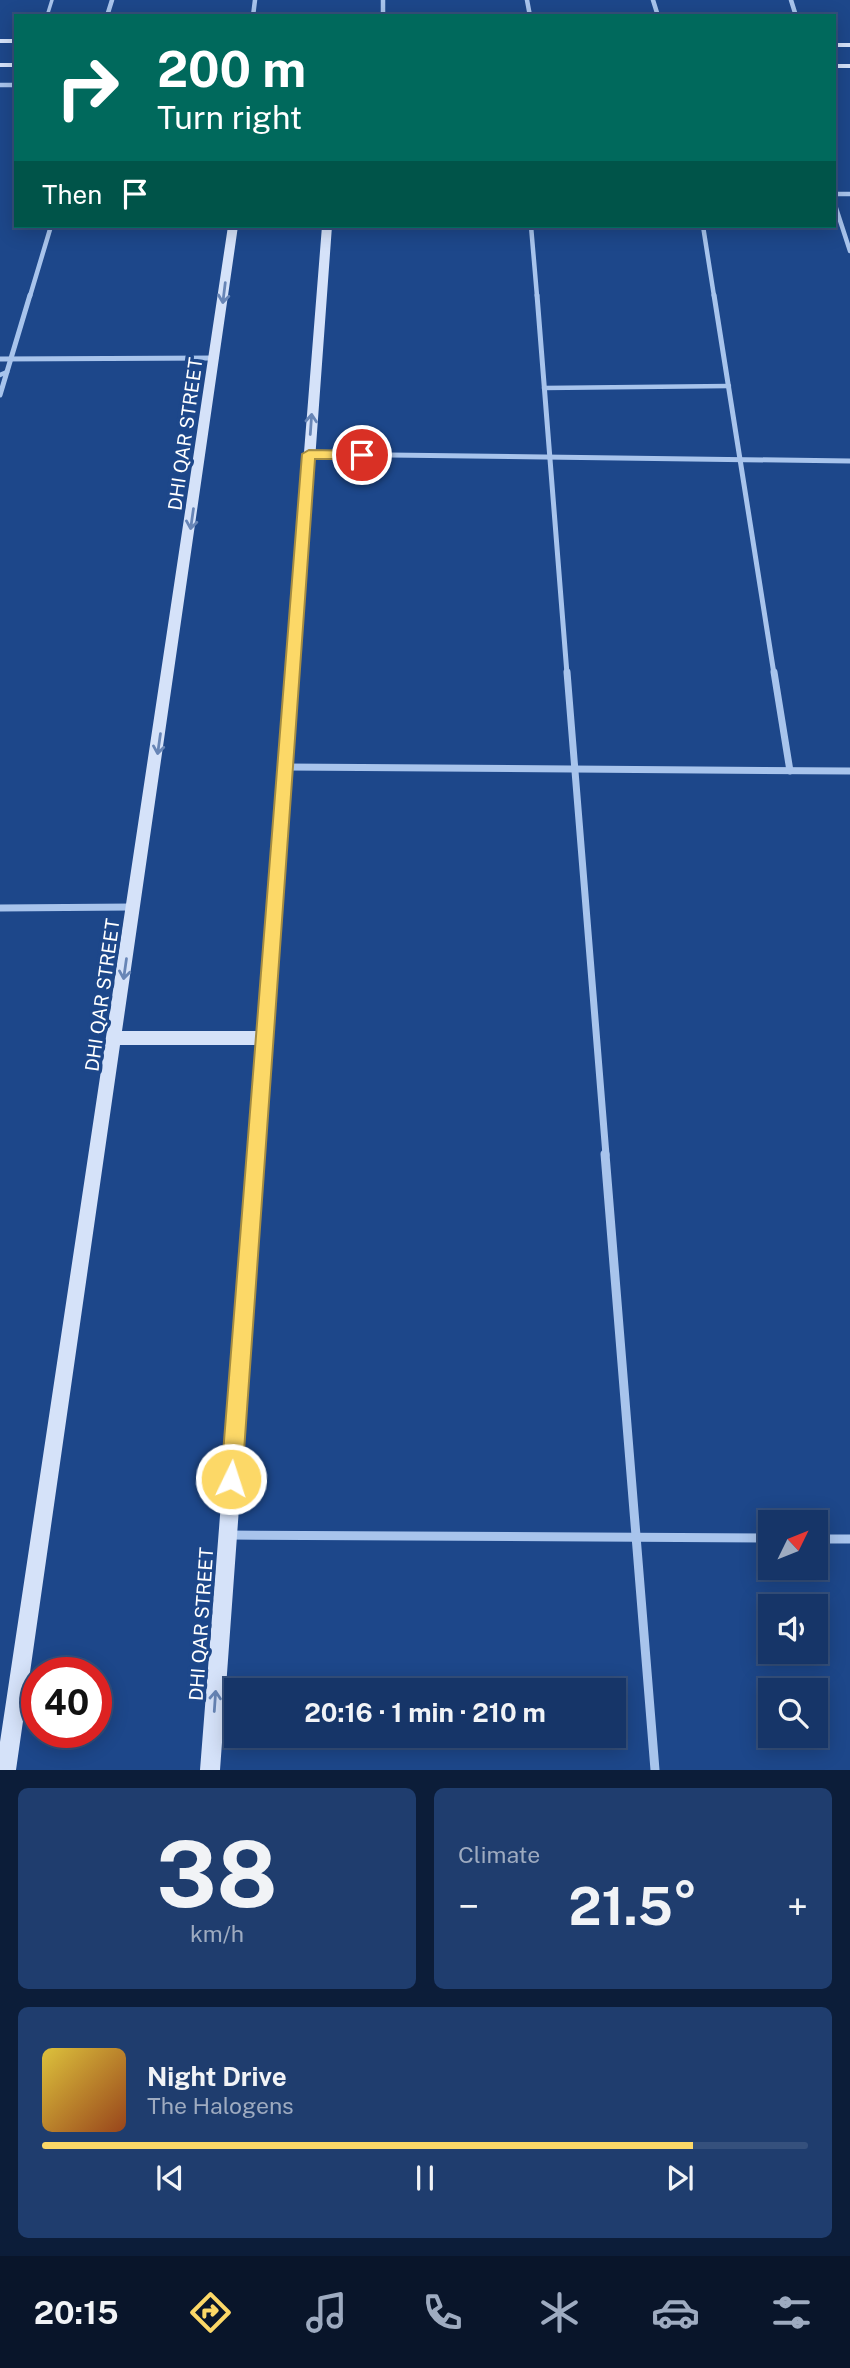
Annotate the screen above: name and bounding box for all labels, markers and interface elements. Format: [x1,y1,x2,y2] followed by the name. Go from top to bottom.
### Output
[157,40,306,98] text: 200 m
[42,42,133,133] icon: right
[157,99,302,136] text: Turn right
[116,175,154,213] icon: arrive
[42,179,102,210] text: Then
[217,282,230,304] one-way arrow
[163,356,207,512] street label: DHI QAR STREET
[305,413,318,436] one-way arrow
[332,425,392,485] pin
[343,436,381,474] icon: arrive
[185,507,198,530] one-way arrow
[152,732,165,755] one-way arrow
[80,917,124,1073] street label: DHI QAR STREET
[119,957,132,980] one-way arrow
[194,1442,268,1516] position arrow
[758,1510,828,1580] north arrow
[758,1510,828,1748] map controls
[185,1546,217,1702] street label: DHI QAR STREET
[758,1594,828,1664] button: sound
[21,1657,112,1748] speed limit sign: 40
[758,1678,828,1748] button: search
[209,1691,222,1713] one-way arrow
[304,1697,546,1728] text: 20:16 · 1 min · 210 m
[156,1821,278,1927] text: 38
[458,1841,540,1868] text: Climate
[568,1876,698,1937] text: 21.5°
[458,1884,479,1929] text: −
[787,1884,808,1929] text: +
[190,1920,244,1947] text: km/h
[147,2061,287,2092] text: Night Drive
[147,2092,294,2119] text: The Halogens
[151,2159,189,2197] icon: previous
[406,2159,444,2197] icon: pause
[661,2159,699,2197] icon: next
[186,2288,235,2337] icon: directions
[302,2288,351,2337] icon: music
[418,2288,467,2337] icon: phone
[535,2288,584,2337] icon: climate
[651,2288,700,2337] icon: car
[767,2288,816,2337] icon: filters
[34,2294,119,2331] text: 20:15

